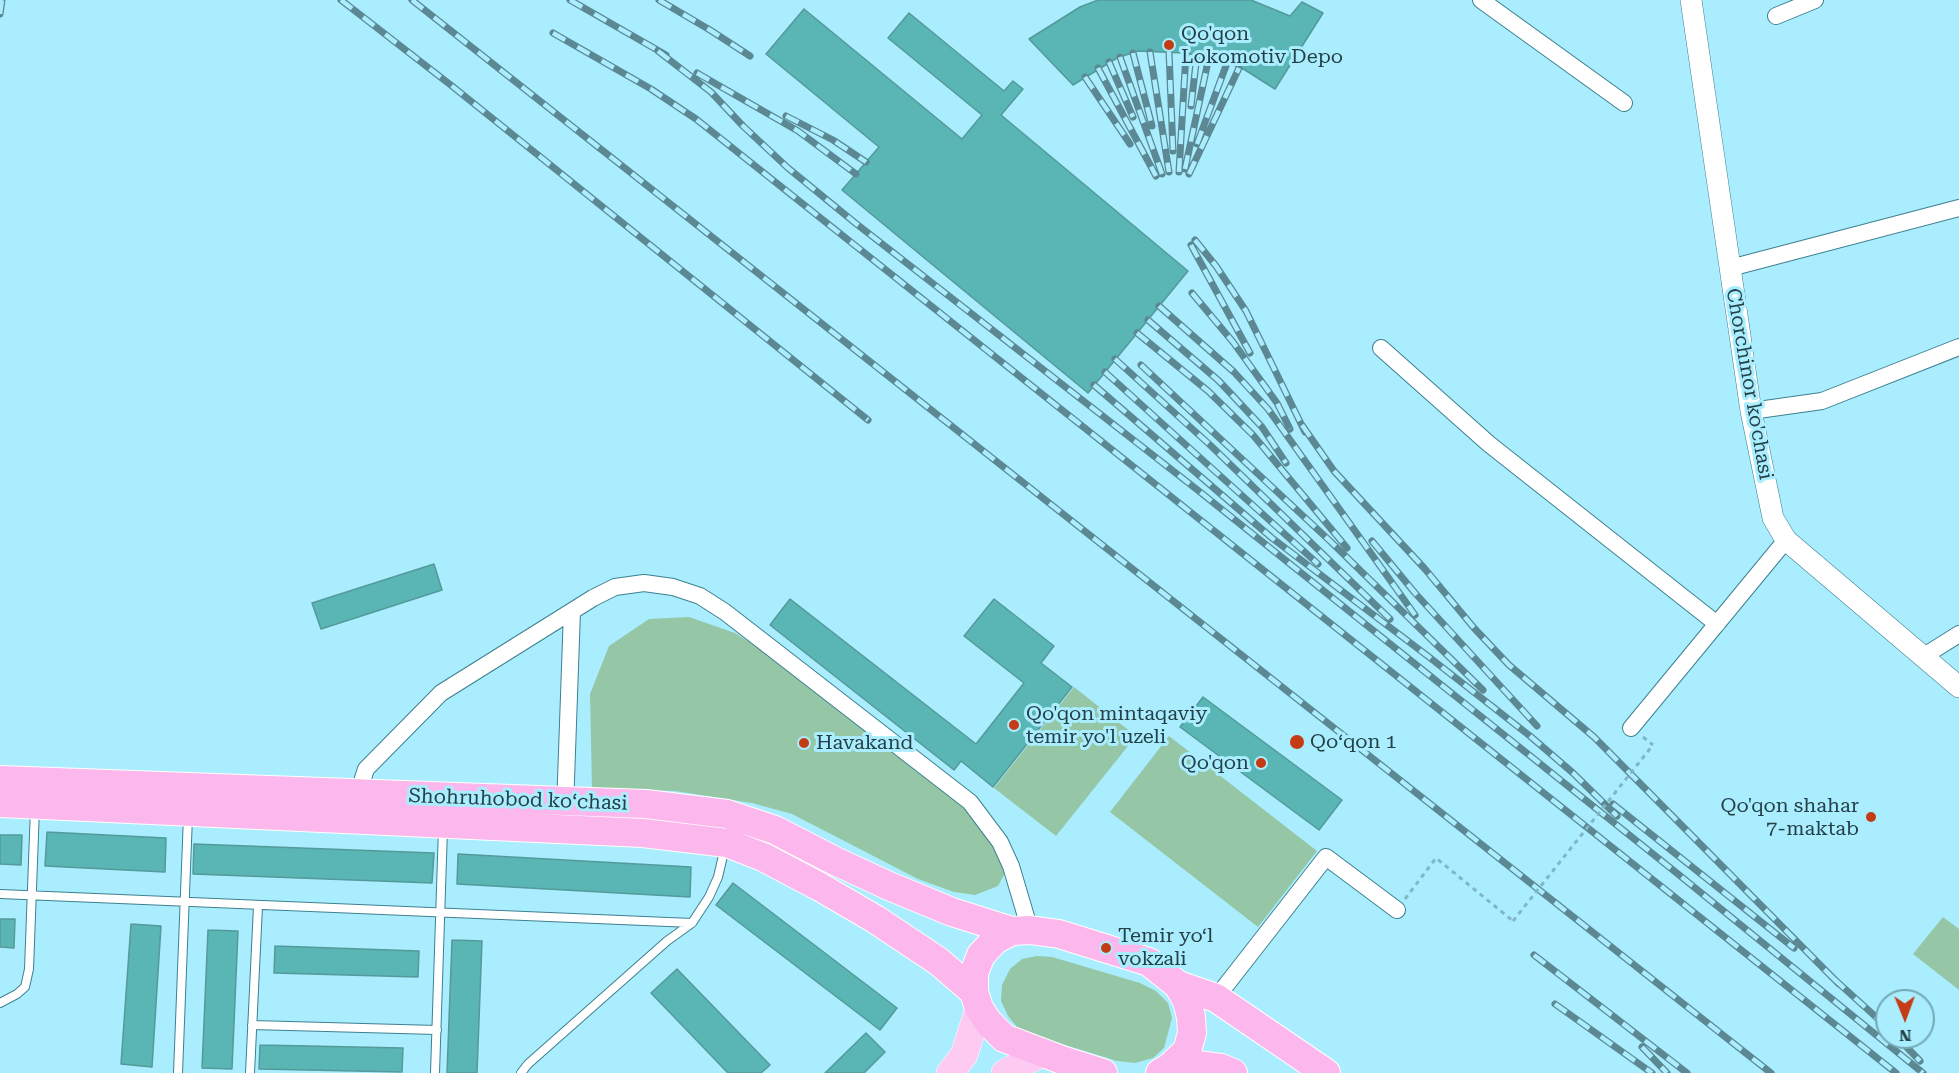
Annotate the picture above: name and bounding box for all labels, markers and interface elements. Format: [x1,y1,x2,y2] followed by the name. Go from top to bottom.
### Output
[1181,22,1343,69] place label: Qo'qon Lokomotiv Depo
[1162,38,1176,52] marker: Qo'qon Lokomotiv Depo
[1720,286,1778,482] street label: Chorchinor ko'chasi
[1026,702,1207,749] place label: Qo'qon mintaqaviy temir yo'l uzeli
[1007,718,1021,732] marker: Qo'qon mintaqaviy temir yo'l uzeli
[1310,730,1397,754] place label: Qoʻqon 1
[816,731,913,755] place label: Havakand
[1288,733,1306,751] marker: Qoʻqon 1
[797,736,811,750] marker: Havakand
[1181,751,1249,775] place label: Qo'qon
[1254,756,1268,770] marker: Qo'qon
[408,784,628,816] street label: Shohruhobod koʻchasi
[1720,794,1859,841] place label: Qo'qon shahar 7-maktab
[1864,810,1878,824] marker: Qo'qon shahar 7-maktab
[1118,924,1213,971] place label: Temir yo‘l vokzali
[1099,941,1113,955] marker: Temir yo‘l vokzali
[1875,989,1935,1049] north arrow
[1899,1026,1912,1045] text: N

